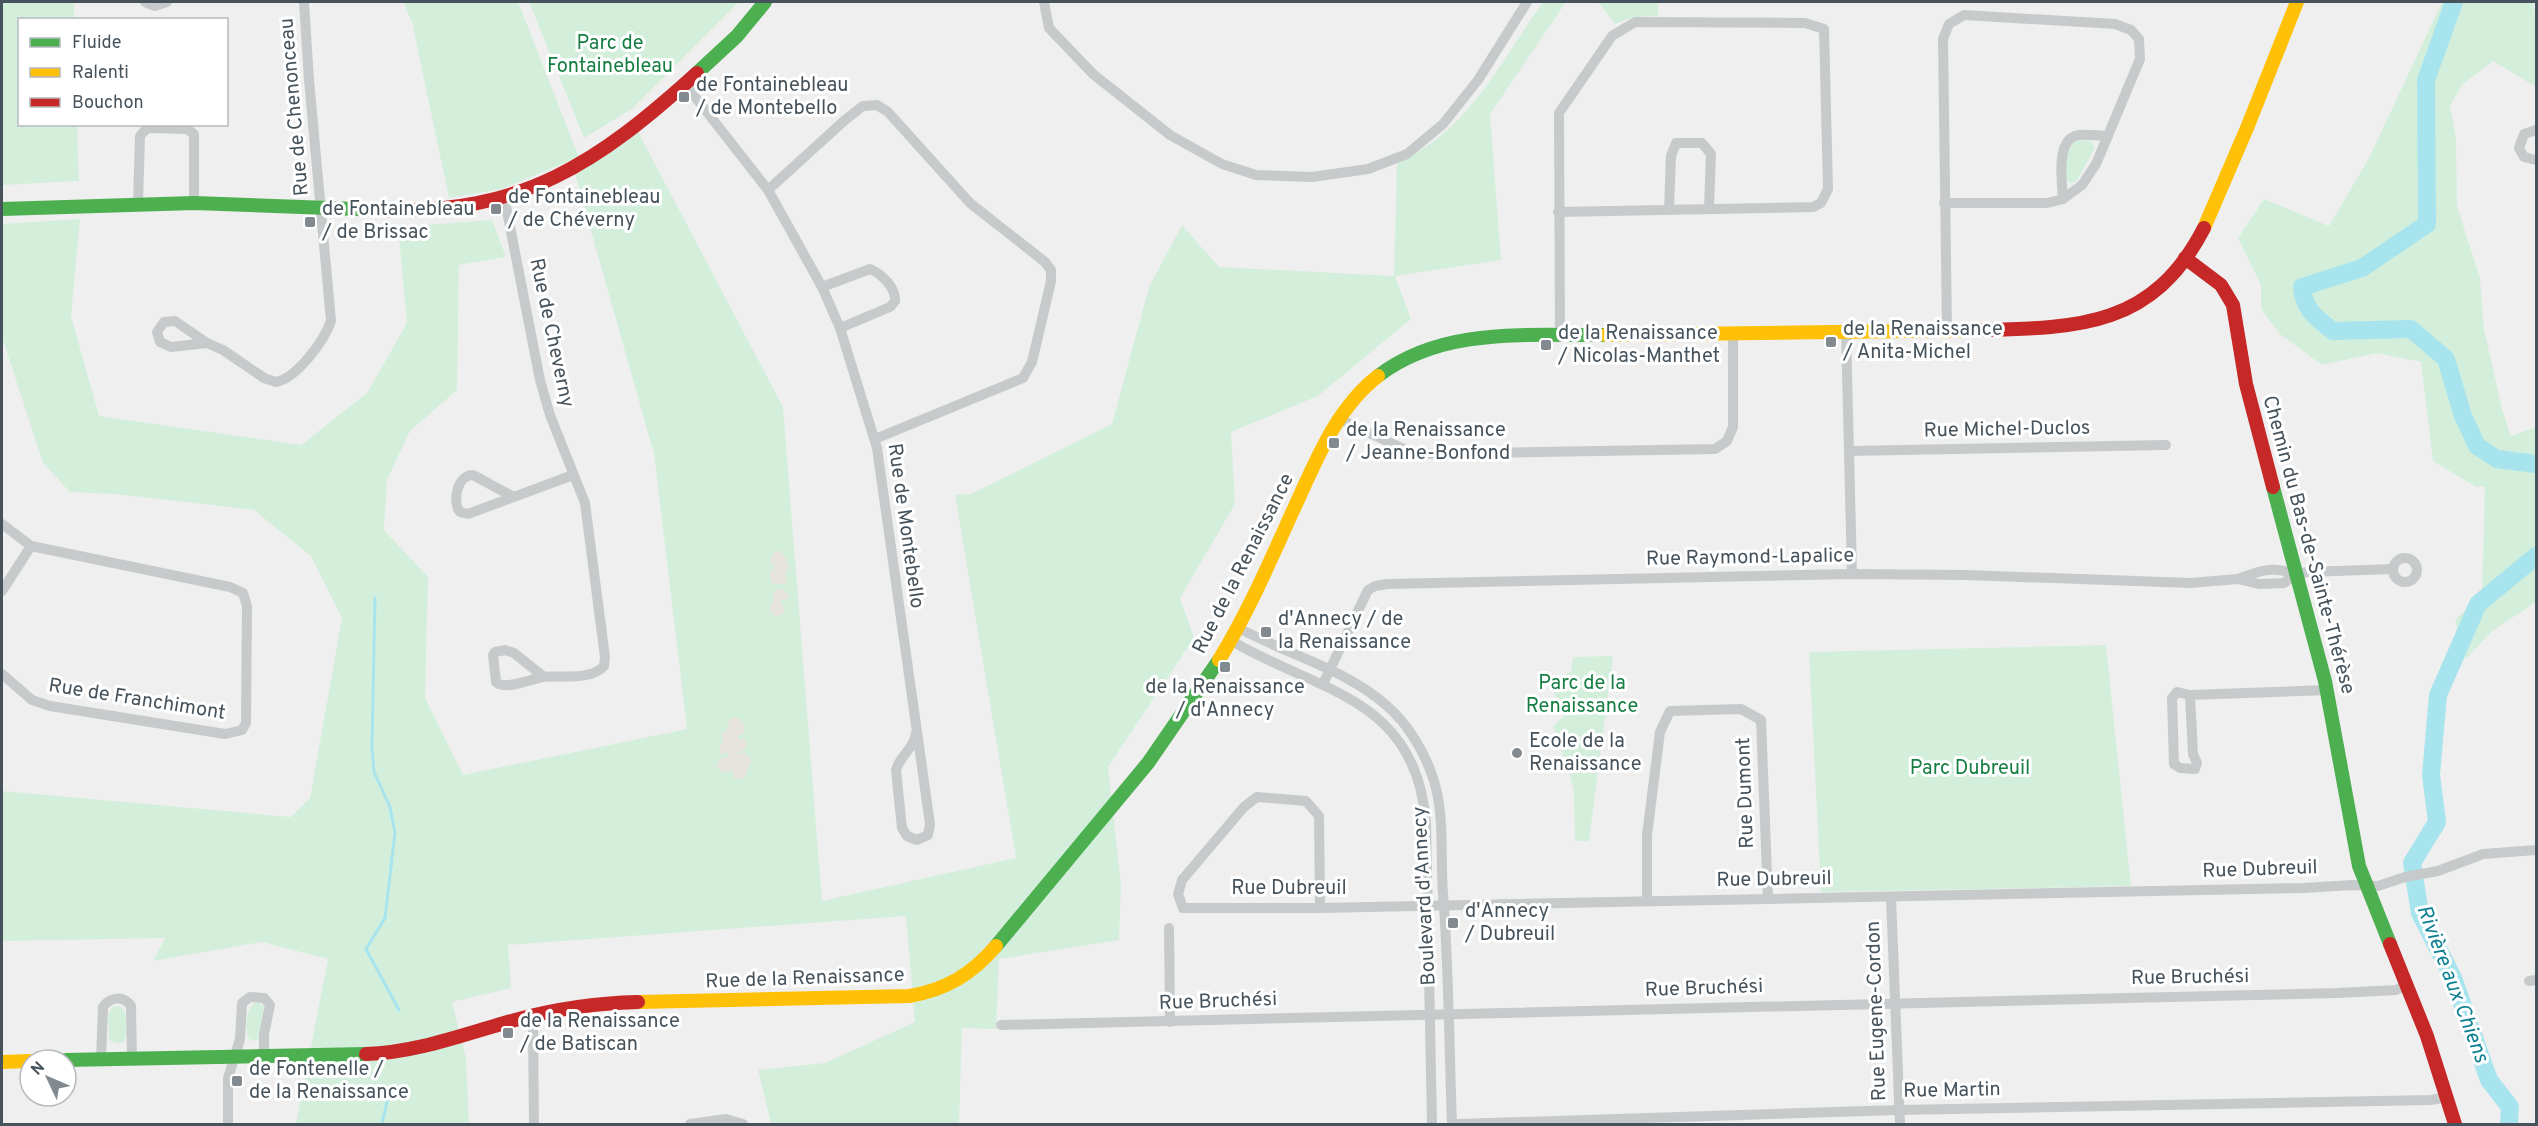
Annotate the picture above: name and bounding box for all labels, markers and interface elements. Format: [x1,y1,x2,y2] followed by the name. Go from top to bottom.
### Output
[274,17,316,197] street label: Rue de Chenonceau
[18,18,228,126] legend
[547,31,673,80] park label: Parc de Fontainebleau
[72,32,121,55] text: Fluide
[72,62,129,85] text: Ralenti
[695,73,849,122] place label: de Fontainebleau / de Montebello
[677,90,691,104] marker: de Fontainebleau / de Montebello
[72,92,144,115] text: Bouchon
[507,185,661,234] place label: de Fontainebleau / de Chéverny
[321,197,475,246] place label: de Fontainebleau / de Brissac
[489,202,503,216] marker: de Fontainebleau / de Chéverny
[303,215,317,229] marker: de Fontainebleau / de Brissac
[523,256,579,410] street label: Rue de Cheverny
[1842,317,2003,366] place label: de la Renaissance / Anita-Michel
[1557,321,1720,370] place label: de la Renaissance / Nicolas-Manthet
[1824,335,1838,349] marker: de la Renaissance / Anita-Michel
[1539,338,1553,352] marker: de la Renaissance / Nicolas-Manthet
[2256,393,2360,697] street label: Chemin du Bas-de-Sainte-Thérèse
[1924,416,2090,444] street label: Rue Michel-Duclos
[1345,418,1510,467] place label: de la Renaissance / Jeanne-Bonfond
[1327,436,1341,450] marker: de la Renaissance / Jeanne-Bonfond
[881,442,929,610] street label: Rue de Montebello
[1187,469,1301,659] street label: Rue de la Renaissance
[1646,543,1854,573] street label: Rue Raymond-Lapalice
[1278,607,1411,656] place label: d'Annecy / de la Renaissance
[1259,625,1273,639] marker: d'Annecy / de la Renaissance
[1218,660,1232,674] marker: de la Renaissance / d'Annecy
[1526,671,1638,720] park label: Parc de la Renaissance
[47,673,227,727] street label: Rue de Franchimont
[1145,675,1305,724] place label: de la Renaissance / d'Annecy
[1529,729,1642,778] place label: Ecole de la Renaissance
[1731,737,1761,849] street label: Rue Dumont
[1510,746,1524,760] marker: Ecole de la Renaissance
[1910,756,2030,782] park label: Parc Dubreuil
[1407,806,1443,986] street label: Boulevard d'Annecy
[2202,855,2318,885] street label: Rue Dubreuil
[1716,866,1832,894] street label: Rue Dubreuil
[1231,876,1347,902] street label: Rue Dubreuil
[1464,899,1555,948] place label: d'Annecy / Dubreuil
[2410,901,2495,1067] water label: Rivière aux Chiens
[1446,916,1460,930] marker: d'Annecy / Dubreuil
[1861,920,1893,1102] street label: Rue Eugene-Cordon
[705,963,905,995] street label: Rue de la Renaissance
[2131,964,2249,992] street label: Rue Bruchési
[1644,974,1764,1004] street label: Rue Bruchési
[1158,987,1278,1017] street label: Rue Bruchési
[519,1009,680,1058] place label: de la Renaissance / de Batiscan
[501,1026,515,1040] marker: de la Renaissance / de Batiscan
[18,1048,78,1108] north arrow
[249,1057,409,1106] place label: de Fontenelle / de la Renaissance
[27,1058,50,1080] text: N
[230,1074,244,1088] marker: de Fontenelle / de la Renaissance
[1903,1077,2001,1105] street label: Rue Martin

